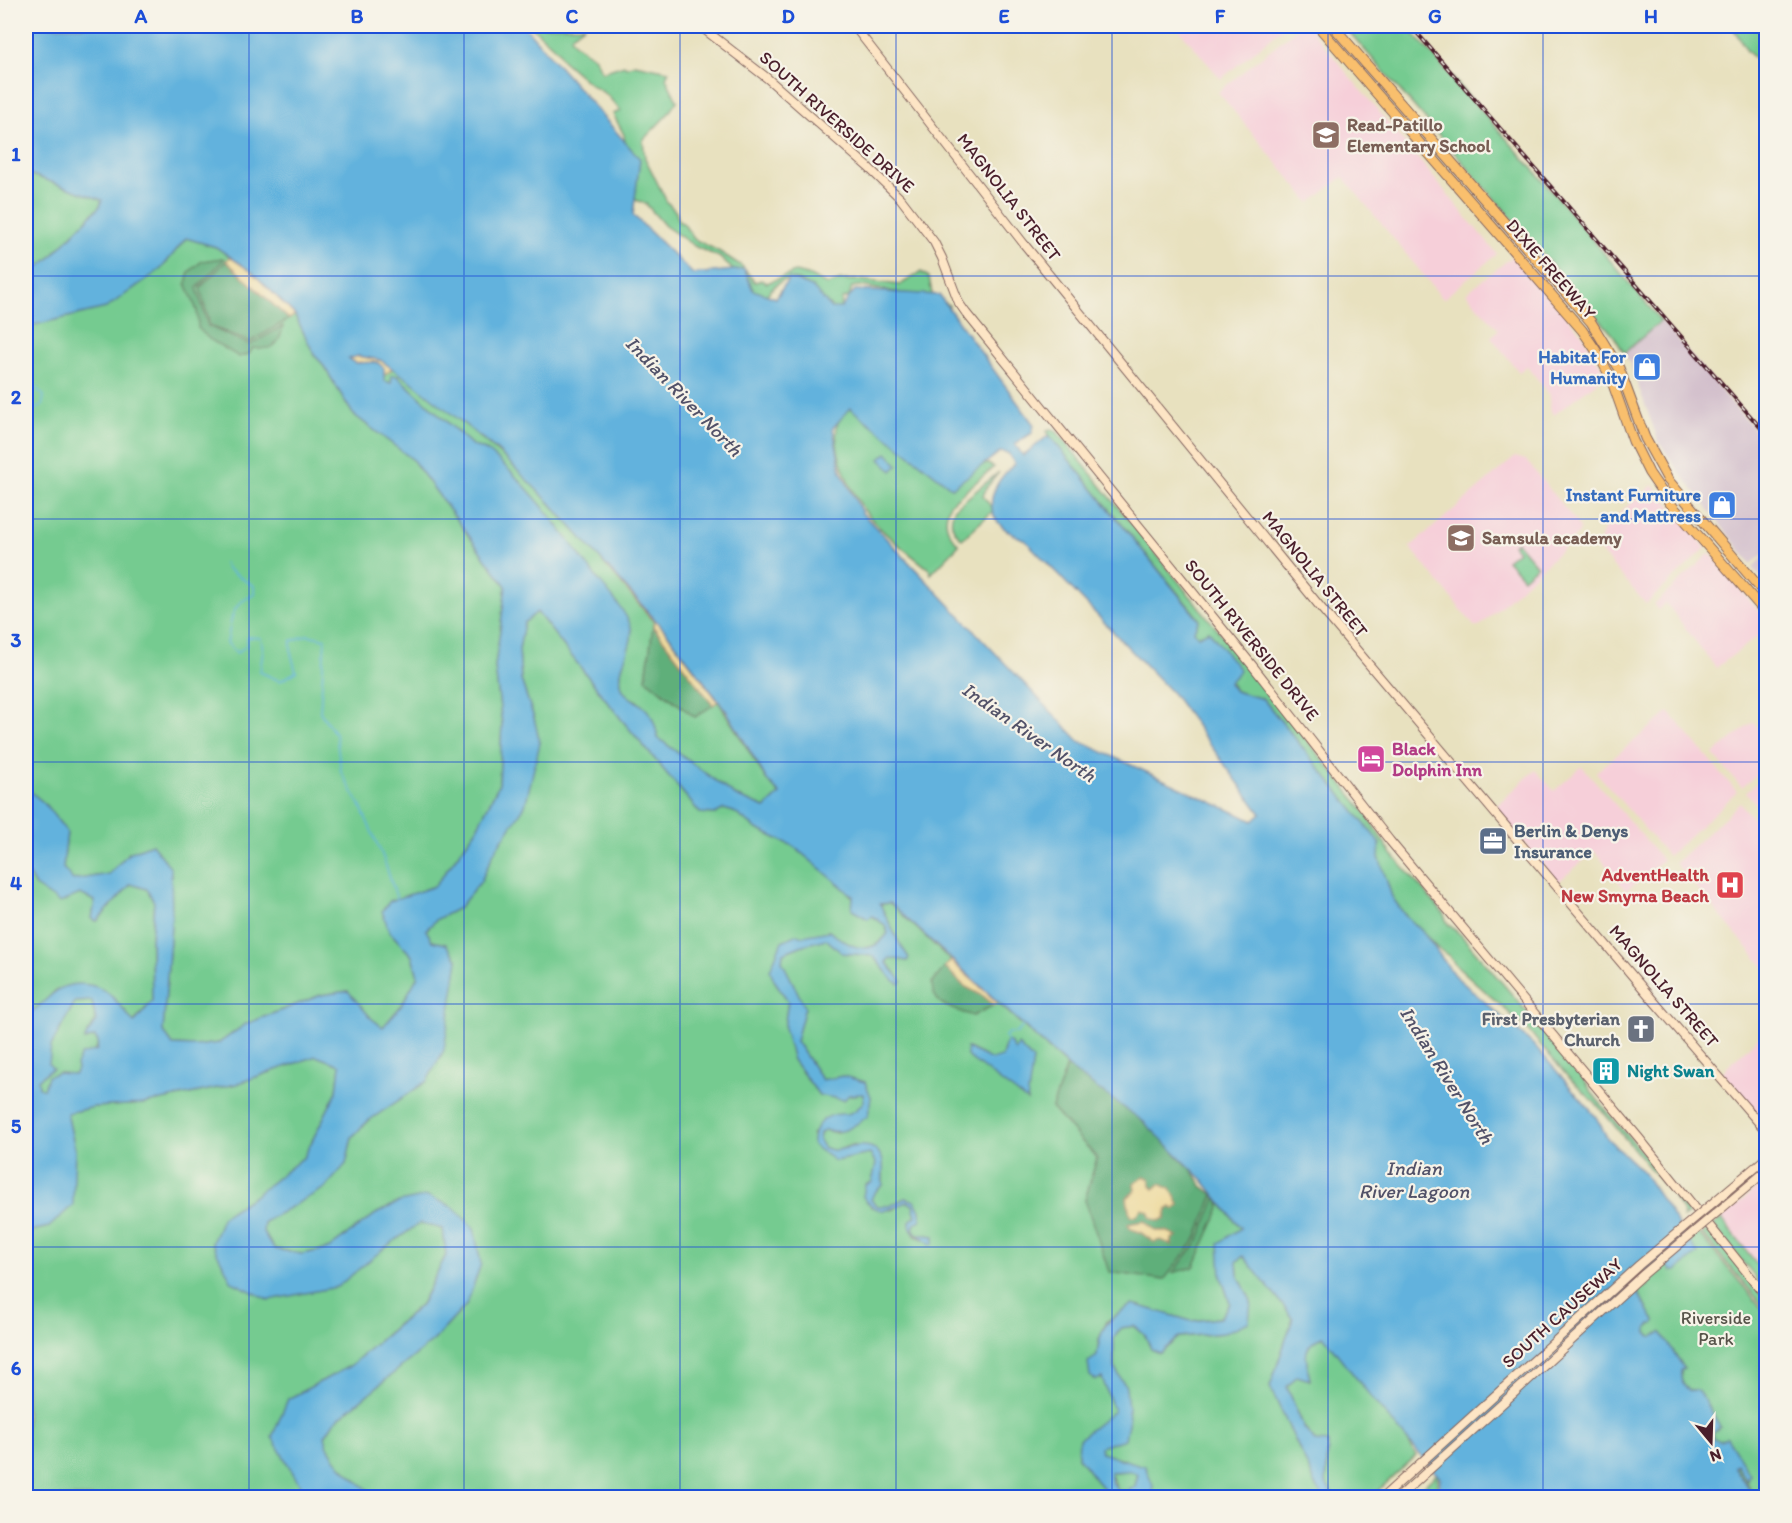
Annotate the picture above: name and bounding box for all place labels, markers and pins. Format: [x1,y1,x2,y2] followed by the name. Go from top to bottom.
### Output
[1347,114,1491,157] place label: Read-Patillo Elementary School
[1310,119,1342,151] school or university icon: Read-Patillo Elementary School
[1538,346,1627,389] place label: Habitat For Humanity
[1631,351,1663,383] shop icon: Habitat For Humanity
[1566,484,1701,527] place label: Instant Furniture and Mattress
[1706,489,1738,521] shop icon: Instant Furniture and Mattress
[1445,522,1477,554] school or university icon: Samsula academy
[1482,527,1622,549] place label: Samsula academy
[1392,738,1483,781] place label: Black Dolphin Inn
[1355,743,1387,775] hotel icon: Black Dolphin Inn
[1514,820,1628,863] place label: Berlin & Denys Insurance
[1477,825,1509,857] office icon: Berlin & Denys Insurance
[1561,864,1709,907] place label: AdventHealth New Smyrna Beach
[1714,869,1746,901] hospital icon: AdventHealth New Smyrna Beach
[1482,1008,1621,1051] place label: First Presbyterian Church
[1625,1013,1657,1045] church icon: First Presbyterian Church
[1590,1055,1622,1087] building icon: Night Swan
[1627,1060,1715,1082] place label: Night Swan

